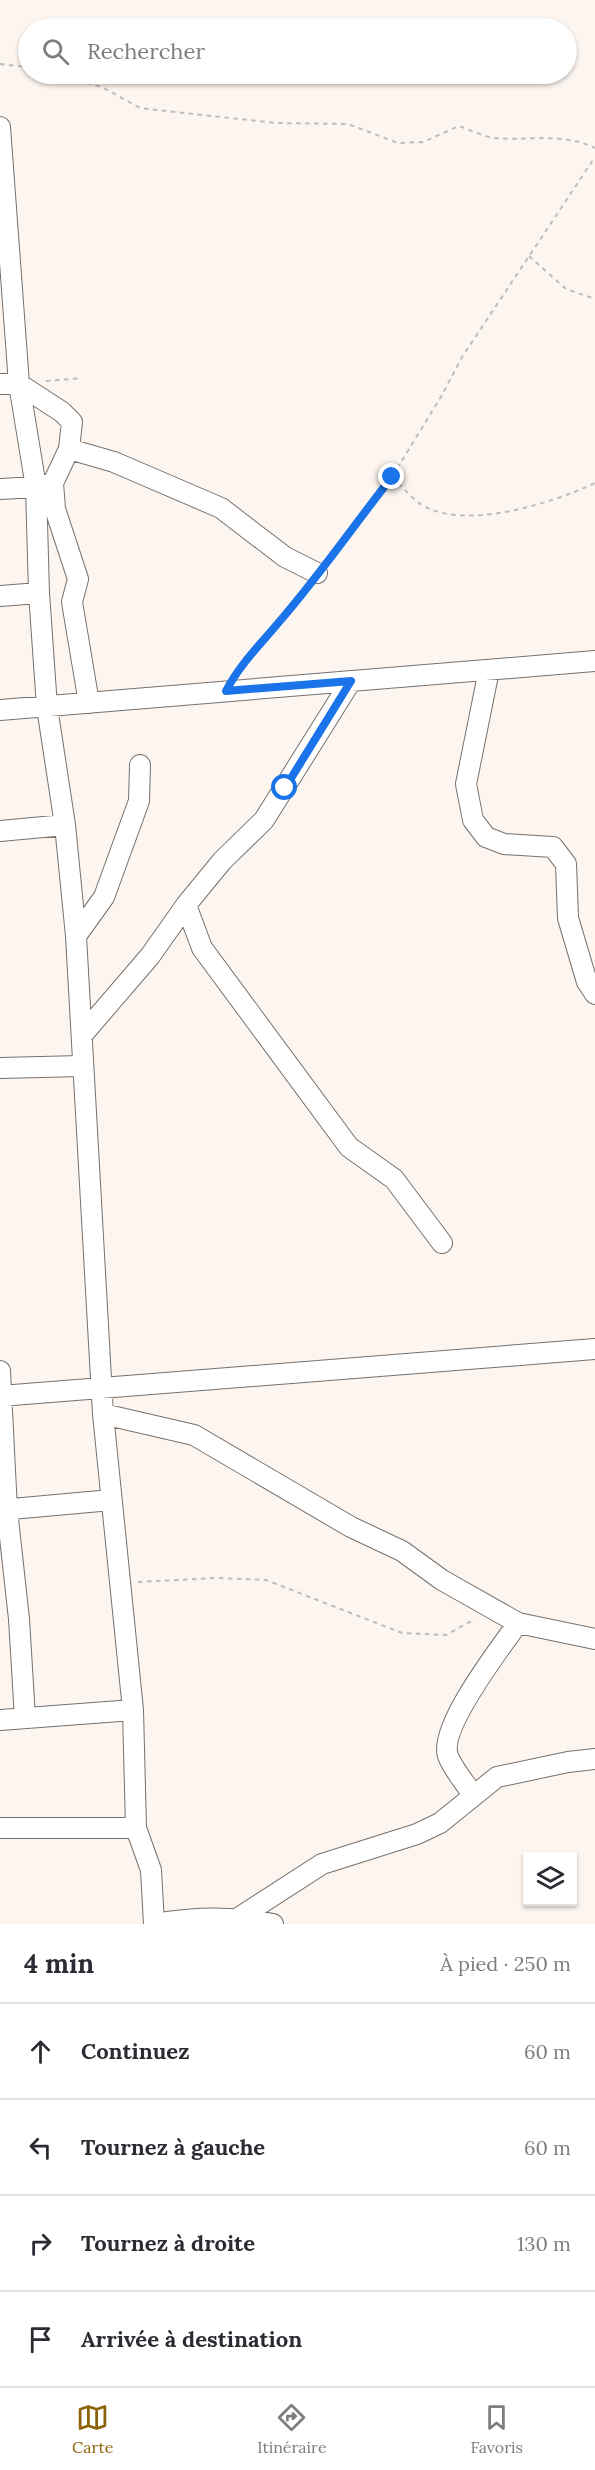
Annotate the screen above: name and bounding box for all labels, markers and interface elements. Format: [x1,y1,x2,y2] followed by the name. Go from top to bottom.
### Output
[18,18,577,84] search box
[39,35,72,68] icon: search
[87,37,205,65] text: Rechercher
[378,463,404,489] route end
[271,774,297,800] route start
[523,1852,577,1906] map controls
[523,1852,577,1906] button: layers
[24,1947,94,1980] text: 4 min
[440,1951,571,1976] text: À pied · 250 m
[24,2035,57,2068] icon: ahead
[81,2037,189,2065] text: Continuez
[524,2039,571,2064] text: 60 m
[24,2131,57,2164] icon: left
[81,2133,265,2161] text: Tournez à gauche
[524,2135,571,2160] text: 60 m
[24,2227,57,2260] icon: right
[81,2229,255,2257] text: Tournez à droite
[517,2231,571,2256] text: 130 m
[24,2323,57,2356] icon: arrive
[81,2325,302,2353] text: Arrivée à destination
[72,2401,113,2457] tab: Carte
[257,2401,327,2457] tab: Itinéraire
[471,2401,523,2457] tab: Favoris

